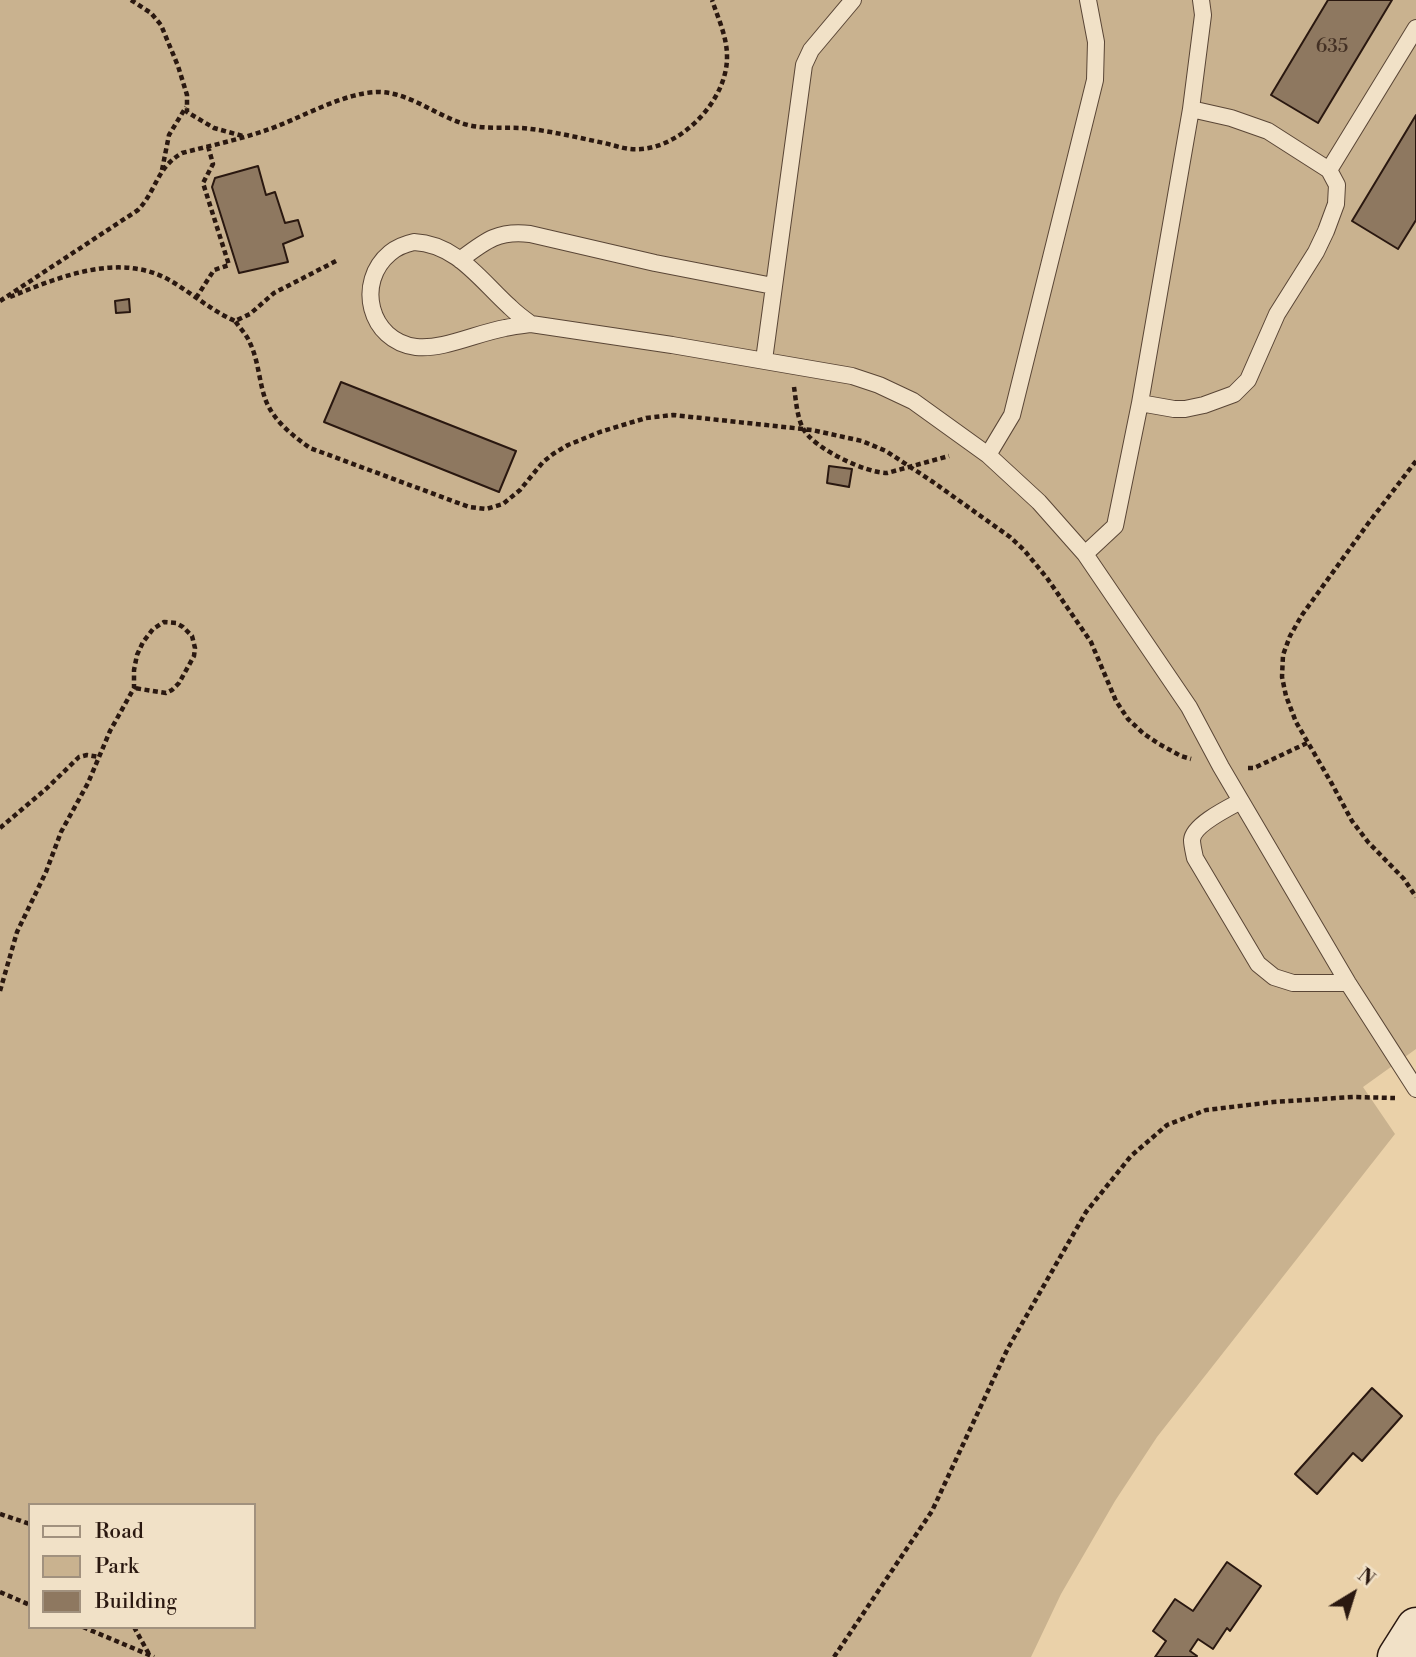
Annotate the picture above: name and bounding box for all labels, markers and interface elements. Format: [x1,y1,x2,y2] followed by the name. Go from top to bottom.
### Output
[1316,36,1348,58] house number: 635
[28,1503,256,1629] legend
[95,1519,144,1545] text: Road
[95,1554,139,1580] text: Park
[1318,1559,1388,1629] north arrow
[1353,1563,1379,1592] text: N
[95,1589,177,1615] text: Building

